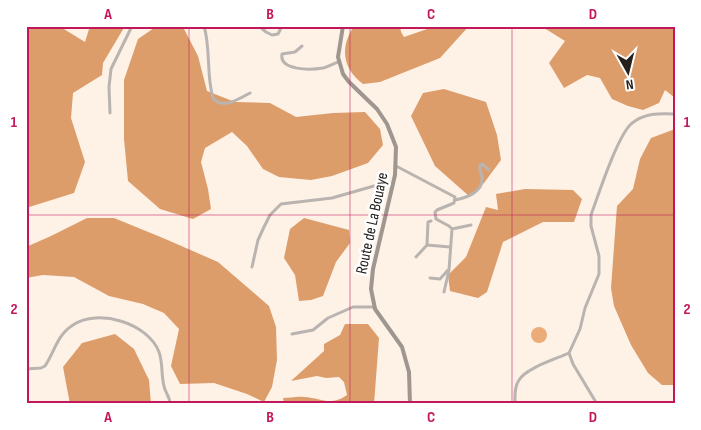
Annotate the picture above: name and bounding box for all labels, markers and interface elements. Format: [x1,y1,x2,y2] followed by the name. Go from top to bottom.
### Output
[103,5,112,24] text: A
[266,5,274,24] text: B
[427,5,435,24] text: C
[589,5,597,24] text: D
[604,48,654,98] north arrow
[625,75,635,93] text: N
[11,113,18,132] text: 1
[684,113,691,132] text: 1
[352,171,393,276] street label: Route de La Bouaye
[10,300,18,319] text: 2
[683,300,691,319] text: 2
[103,408,112,427] text: A
[266,408,274,427] text: B
[427,408,435,427] text: C
[589,408,597,427] text: D

